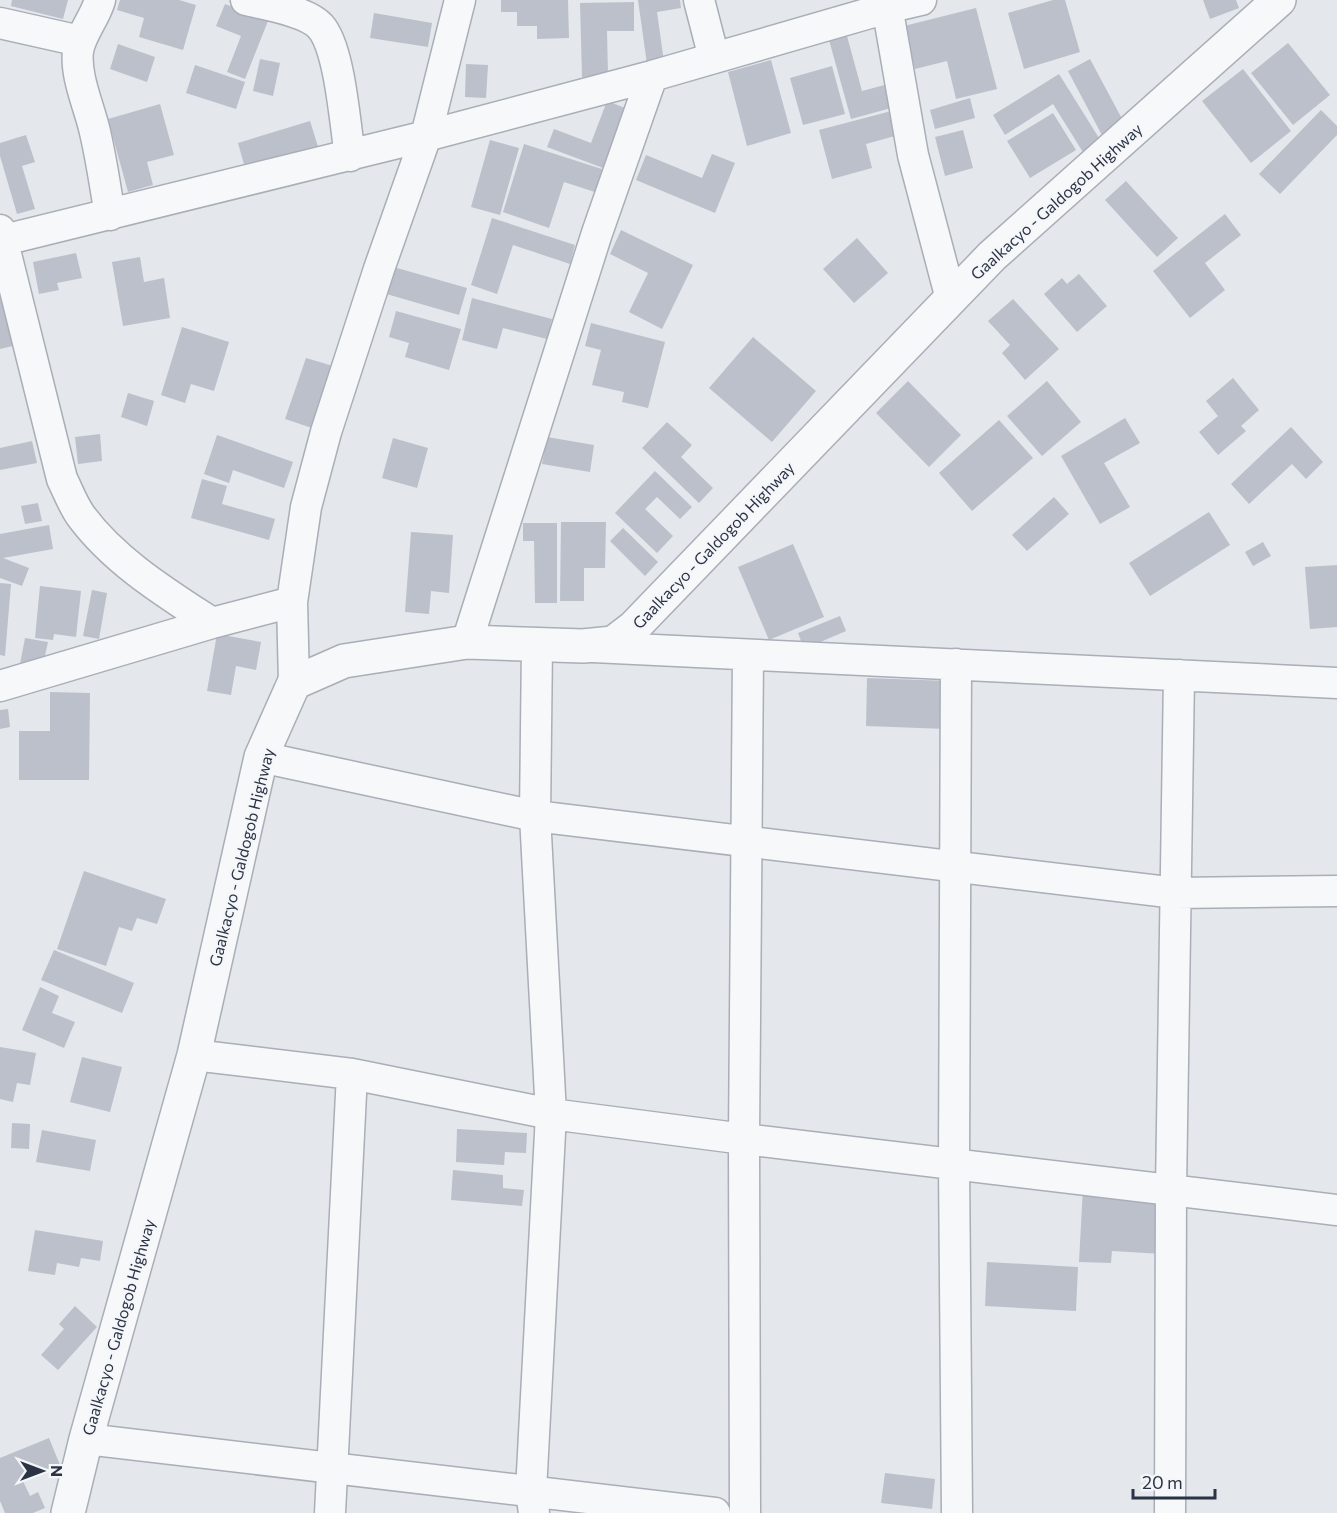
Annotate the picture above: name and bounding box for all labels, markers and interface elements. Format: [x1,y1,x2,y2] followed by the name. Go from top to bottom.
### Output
[966,119,1146,283] street label: Gaalkacyo - Galdogob Highway
[628,458,798,632] street label: Gaalkacyo - Galdogob Highway
[205,746,277,968] street label: Gaalkacyo - Galdogob Highway
[78,1217,158,1437] street label: Gaalkacyo - Galdogob Highway
[12,1441,72,1501] north arrow
[1133,1462,1216,1500] scale bar
[48,1465,67,1477] text: N
[1142,1471,1183,1493] text: 20 m

